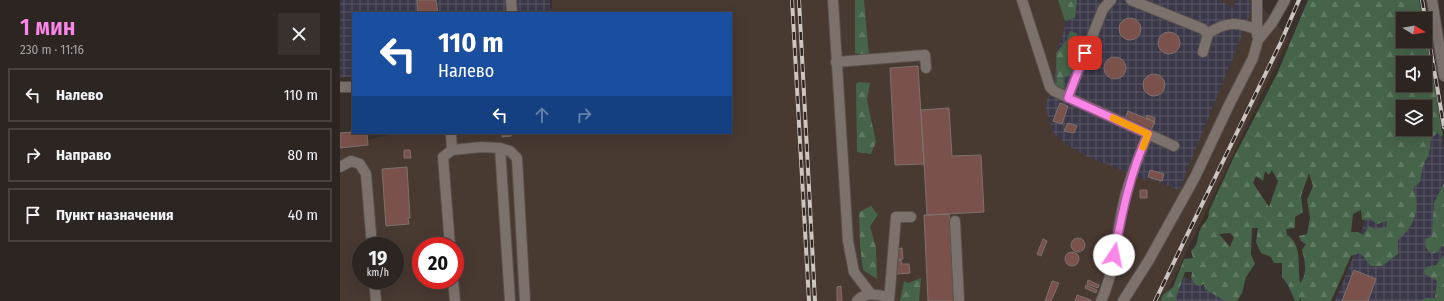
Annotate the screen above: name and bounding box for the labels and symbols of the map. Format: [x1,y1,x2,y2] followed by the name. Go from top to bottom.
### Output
[1396,12,1432,48] north arrow
[1068,36,1102,70] pin
[1093,234,1135,276] position arrow
[412,237,464,289] speed limit sign: 20

